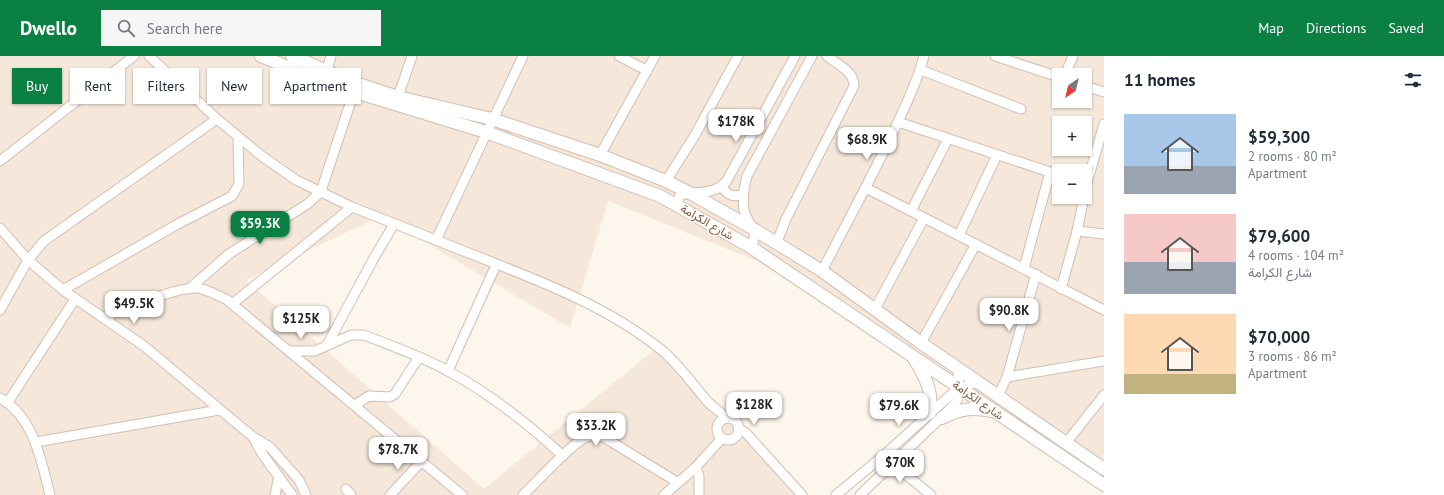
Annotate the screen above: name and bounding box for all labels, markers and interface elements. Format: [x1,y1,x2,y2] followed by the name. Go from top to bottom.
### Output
[101,10,381,46] search box
[20,16,77,40] text: Dwello
[115,17,137,39] icon: search
[147,19,223,38] text: Search here
[1258,19,1284,37] text: Map
[1306,19,1366,37] text: Directions
[1388,19,1424,37] text: Saved
[12,68,62,104] chip: Buy
[70,68,125,104] chip: Rent
[133,68,199,104] chip: Filters
[207,68,262,104] chip: New
[270,68,361,104] chip: Apartment
[1052,68,1092,108] north arrow
[1052,68,1092,204] map controls
[1124,69,1195,91] text: 11 homes
[1402,69,1424,91] icon: filters
[708,109,764,143] pin: $178K
[717,113,755,130] text: $178K
[1052,116,1092,156] button: +
[1248,126,1310,148] text: $59,300
[834,127,900,161] pin: $68.9K
[1156,130,1204,178] icon: home
[847,131,887,148] text: $68.9K
[1248,148,1337,165] text: 2 rooms · 80 m²
[1052,164,1092,204] button: −
[1248,165,1307,182] text: Apartment
[677,200,737,245] street label: شارع الكرامة
[227,211,293,245] pin: $59.3K
[240,215,280,232] text: $59.3K
[1248,225,1310,247] text: $79,600
[1156,230,1204,278] icon: home
[1248,247,1344,264] text: 4 rooms · 104 m²
[1248,264,1312,281] text: شارع الكرامة
[101,291,167,325] pin: $49.5K
[114,295,154,312] text: $49.5K
[976,298,1042,332] pin: $90.8K
[989,302,1029,319] text: $90.8K
[273,306,329,340] pin: $125K
[282,310,320,327] text: $125K
[1248,326,1310,348] text: $70,000
[1156,330,1204,378] icon: home
[1248,348,1337,365] text: 3 rooms · 86 m²
[1248,365,1307,382] text: Apartment
[949,377,1007,424] street label: شارع الكرامة
[726,392,782,426] pin: $128K
[866,393,932,427] pin: $79.6K
[735,396,773,413] text: $128K
[879,397,919,414] text: $79.6K
[563,413,629,447] pin: $33.2K
[576,417,616,434] text: $33.2K
[365,437,431,471] pin: $78.7K
[378,441,418,458] text: $78.7K
[876,450,924,484] pin: $70K
[885,454,915,471] text: $70K

